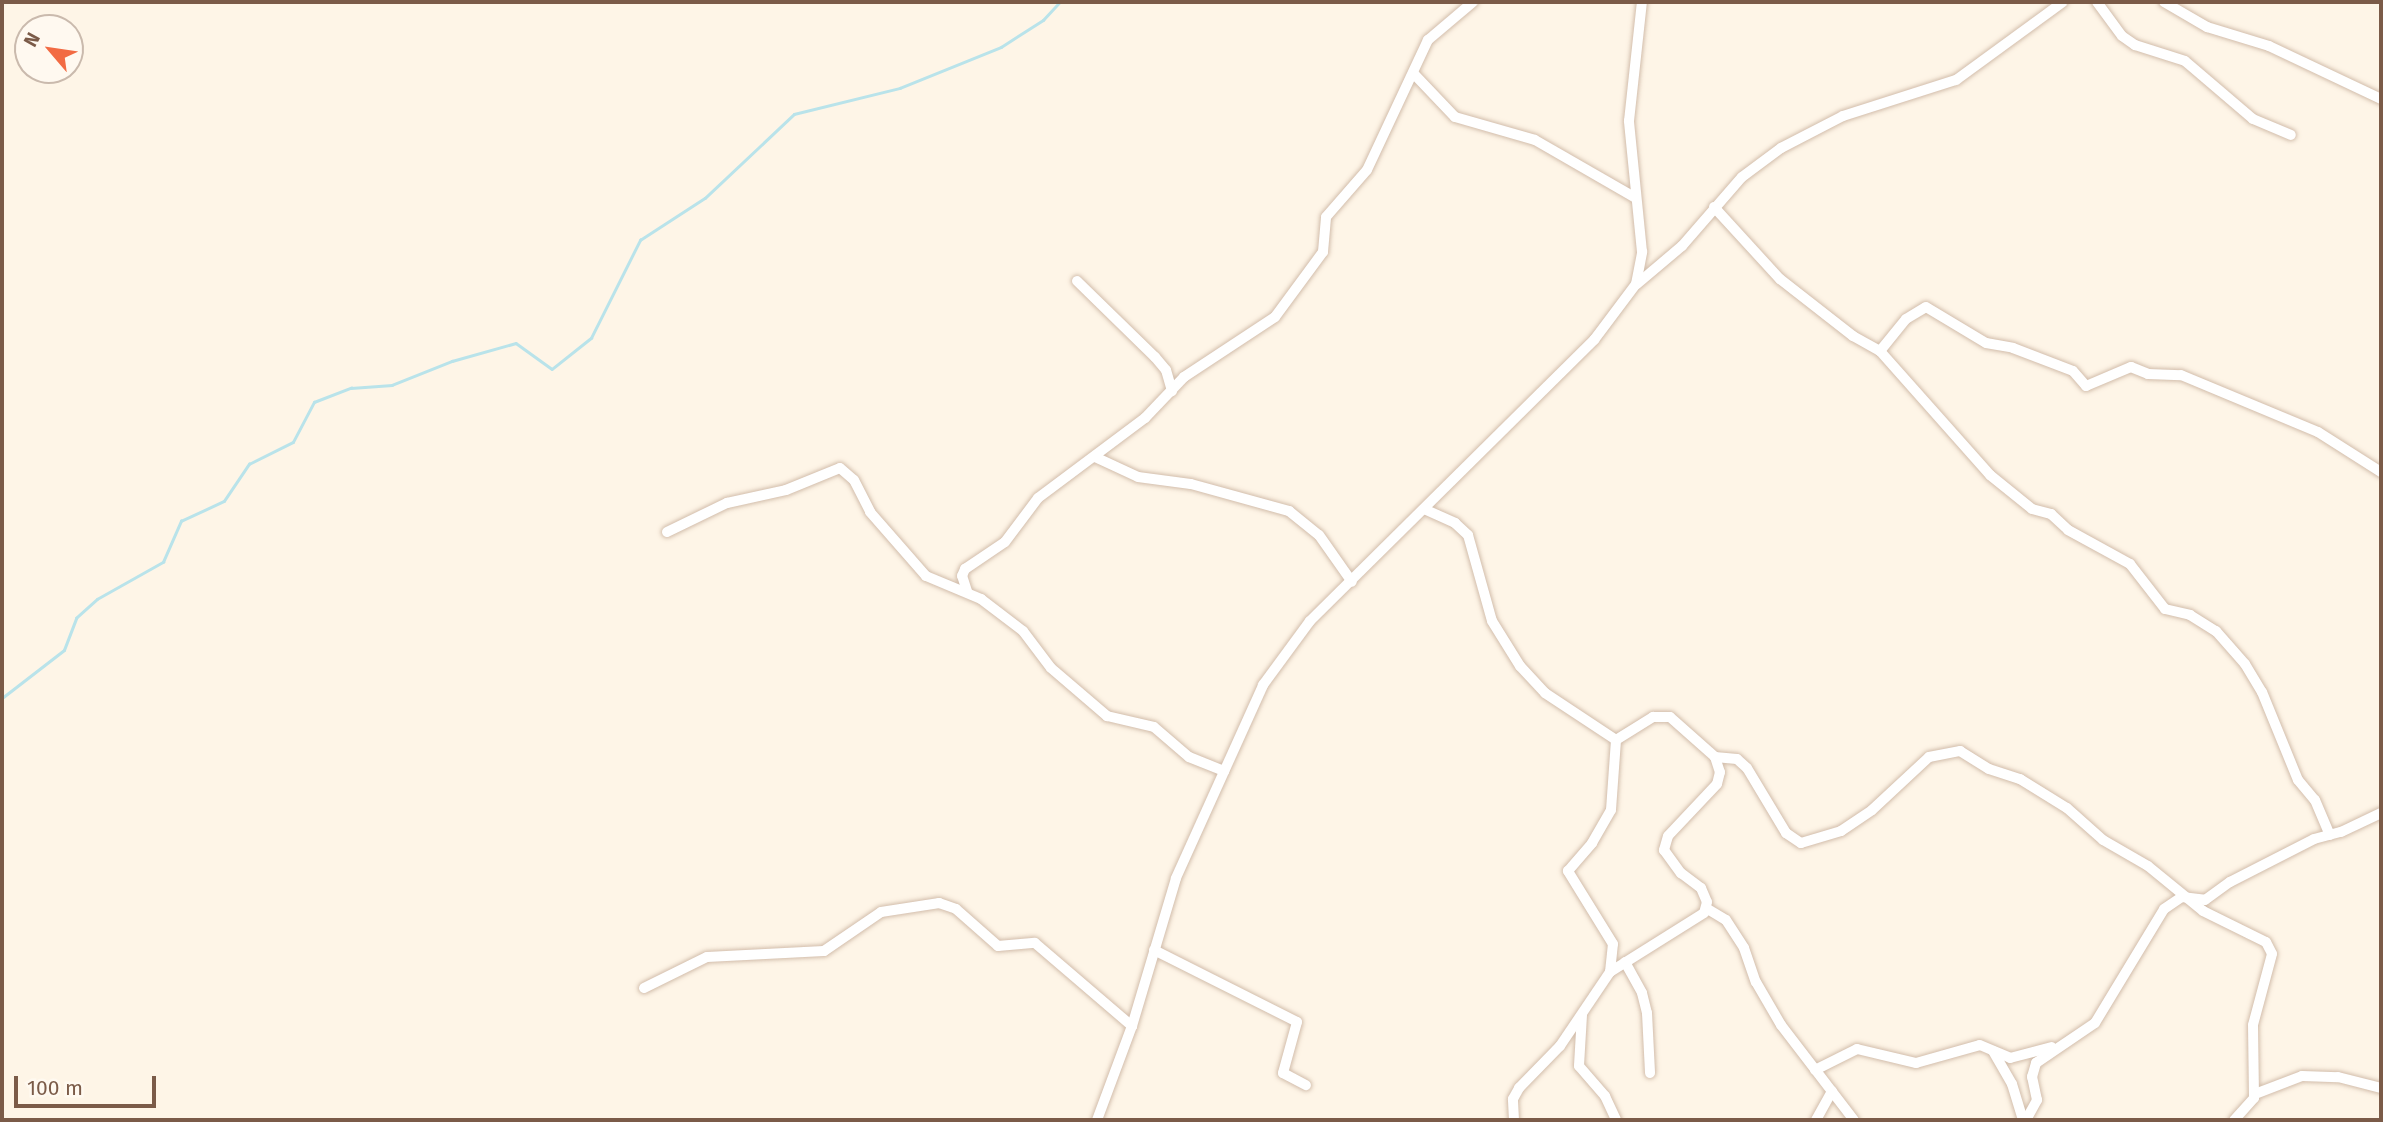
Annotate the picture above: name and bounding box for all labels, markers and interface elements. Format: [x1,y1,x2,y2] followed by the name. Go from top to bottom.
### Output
[14,14,84,84] north arrow
[19,28,45,51] text: N
[18,1062,159,1106] scale bar
[27,1075,83,1101] text: 100 m

